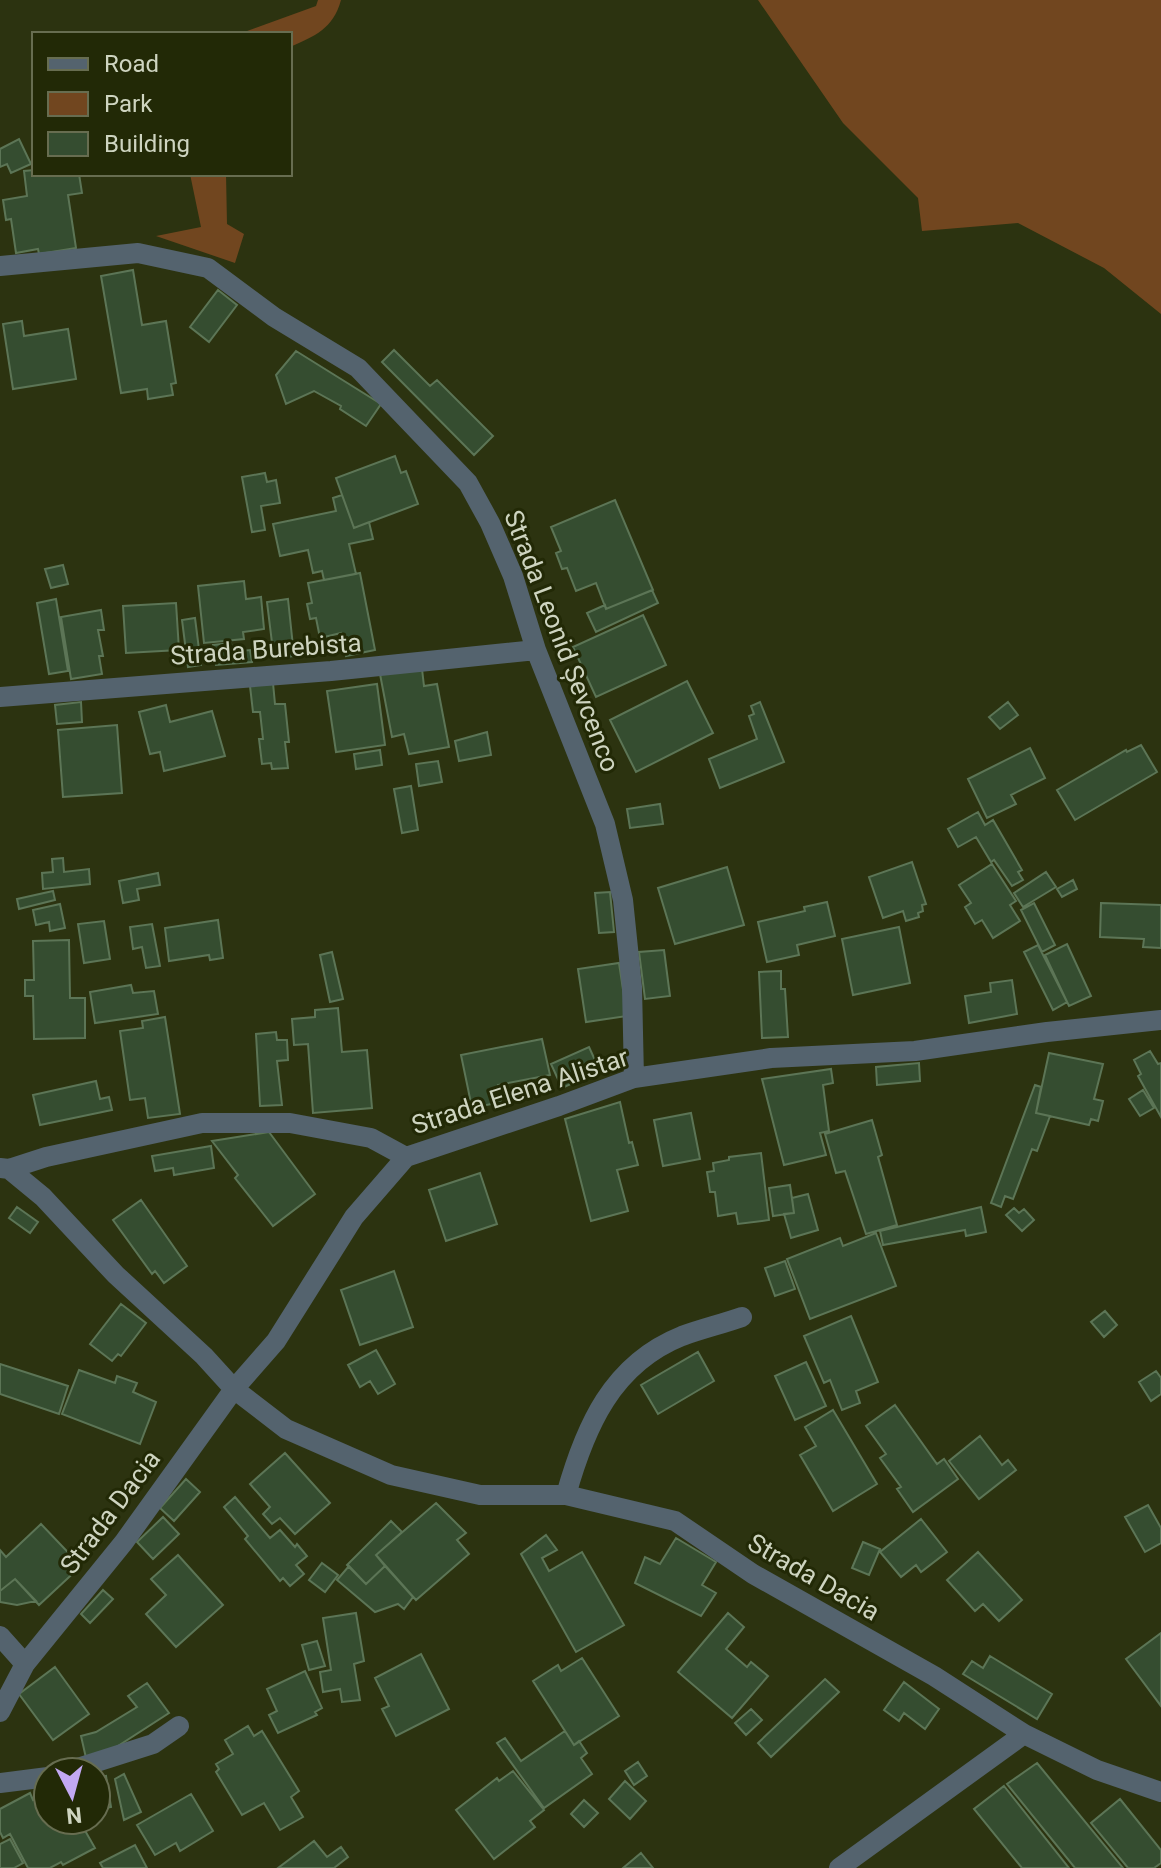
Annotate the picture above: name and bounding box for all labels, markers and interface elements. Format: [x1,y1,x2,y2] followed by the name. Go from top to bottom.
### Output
[32,32,292,176] legend
[104,50,159,78] text: Road
[104,90,153,118] text: Park
[104,130,190,158] text: Building
[497,506,626,776] street label: Strada Leonid Șevcenco
[169,627,363,671] street label: Strada Burebista
[408,1042,632,1140] street label: Strada Elena Alistar
[54,1444,166,1580] street label: Strada Dacia
[743,1527,885,1627] street label: Strada Dacia
[32,1756,112,1836] north arrow
[65,1802,83,1829] text: N

